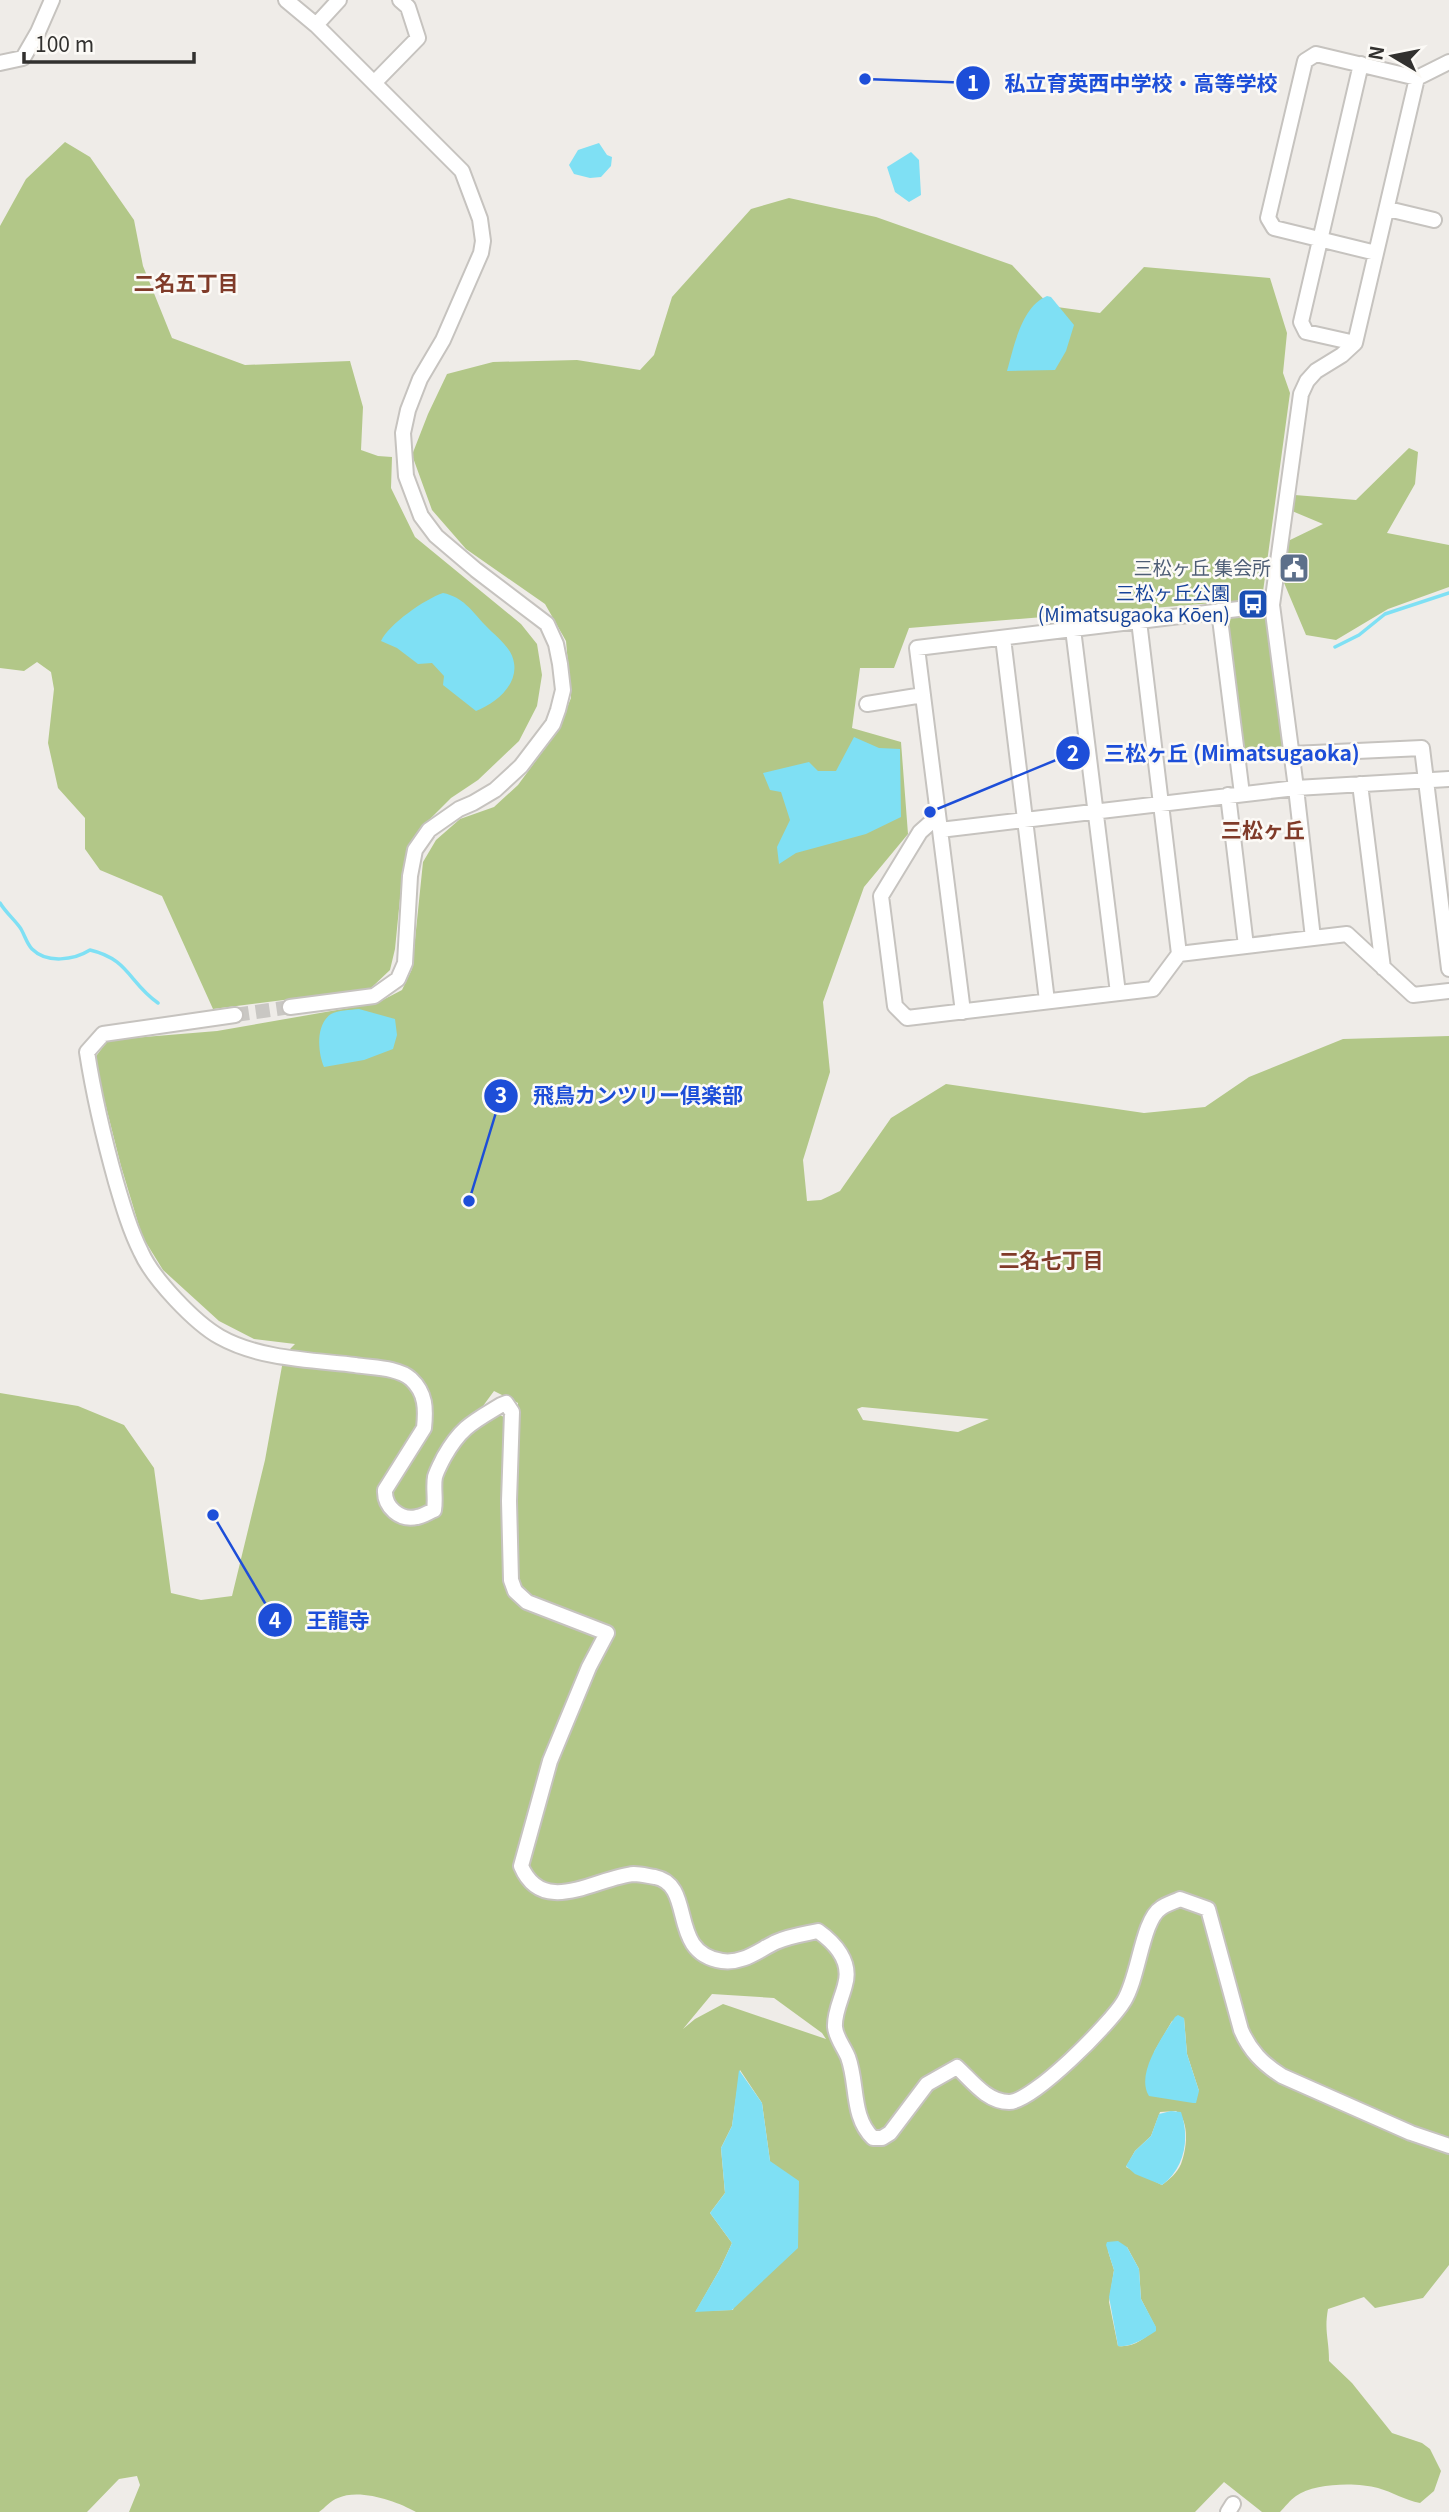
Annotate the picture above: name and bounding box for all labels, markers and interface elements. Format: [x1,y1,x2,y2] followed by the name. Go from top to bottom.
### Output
[24,21,194,65] scale bar
[1358,21,1428,91] north arrow
[35,28,94,58] text: 100 m
[1360,43,1389,62] text: N
[955,62,1291,104] callout: 私立育英西中学校・高等学校
[967,67,979,97] text: 1
[1005,67,1278,97] text: 私立育英西中学校・高等学校
[134,267,239,297] district label: 二名五丁目
[1277,551,1311,585] public building icon: 三松ヶ丘 集会所
[1134,553,1271,580] place label: 三松ヶ丘 集会所
[1038,578,1230,627] place label: 三松ヶ丘公園 (Mimatsugaoka Kōen)
[1236,587,1270,621] bus stop icon: 三松ヶ丘公園 (Mimatsugaoka Kōen)
[1056,732,1374,774] callout: 三松ヶ丘 (Mimatsugaoka)
[1067,737,1079,767] text: 2
[1104,737,1360,767] text: 三松ヶ丘 (Mimatsugaoka)
[1221,814,1305,844] district label: 三松ヶ丘
[484,1075,757,1117] callout: 飛鳥カンツリー倶楽部
[495,1079,507,1109] text: 3
[533,1079,743,1109] text: 飛鳥カンツリー倶楽部
[999,1244,1104,1274] district label: 二名七丁目
[257,1599,383,1641] callout: 王龍寺
[269,1604,281,1634] text: 4
[307,1604,370,1634] text: 王龍寺

